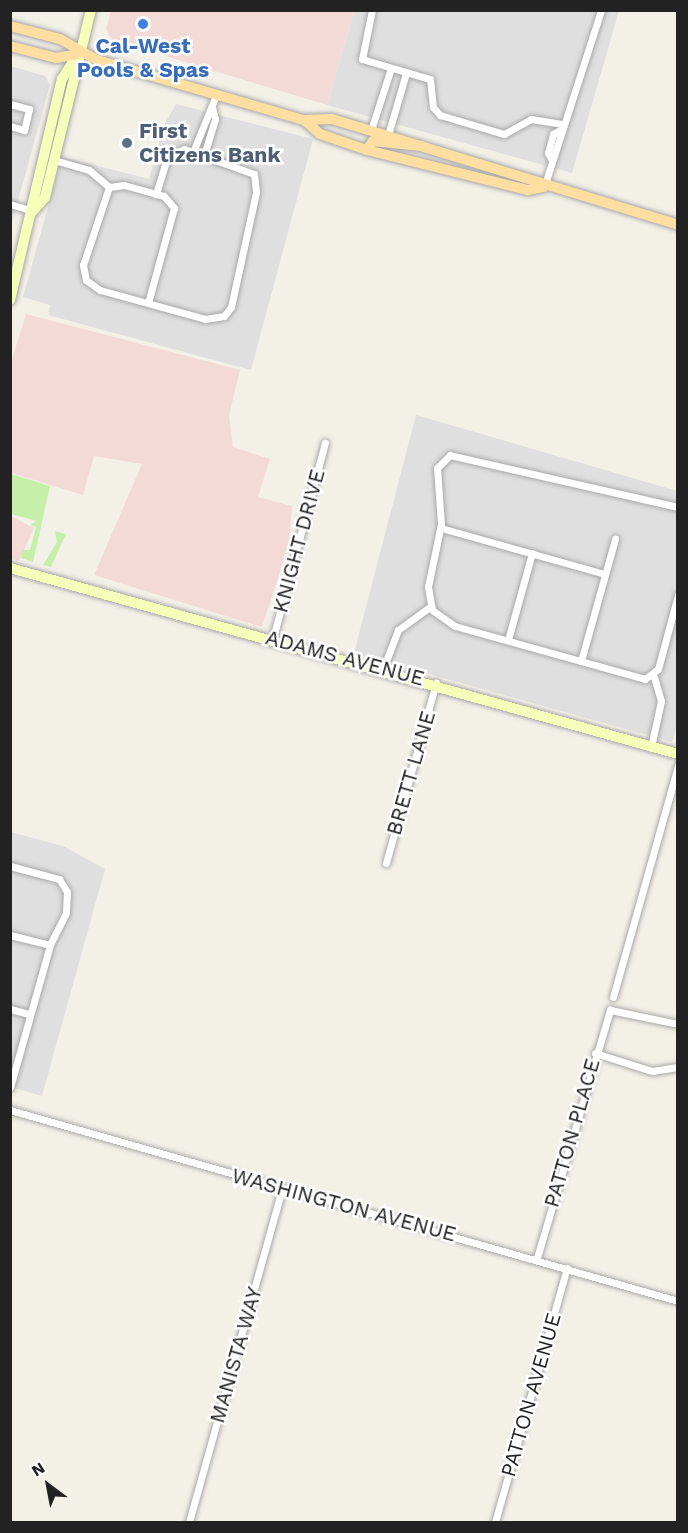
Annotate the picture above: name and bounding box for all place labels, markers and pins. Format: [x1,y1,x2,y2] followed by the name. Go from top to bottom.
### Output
[136,17,150,31] marker: Cal-West Pools & Spas
[77,33,209,83] place label: Cal-West Pools & Spas
[139,118,280,168] place label: First Citizens Bank
[120,136,134,150] marker: First Citizens Bank

